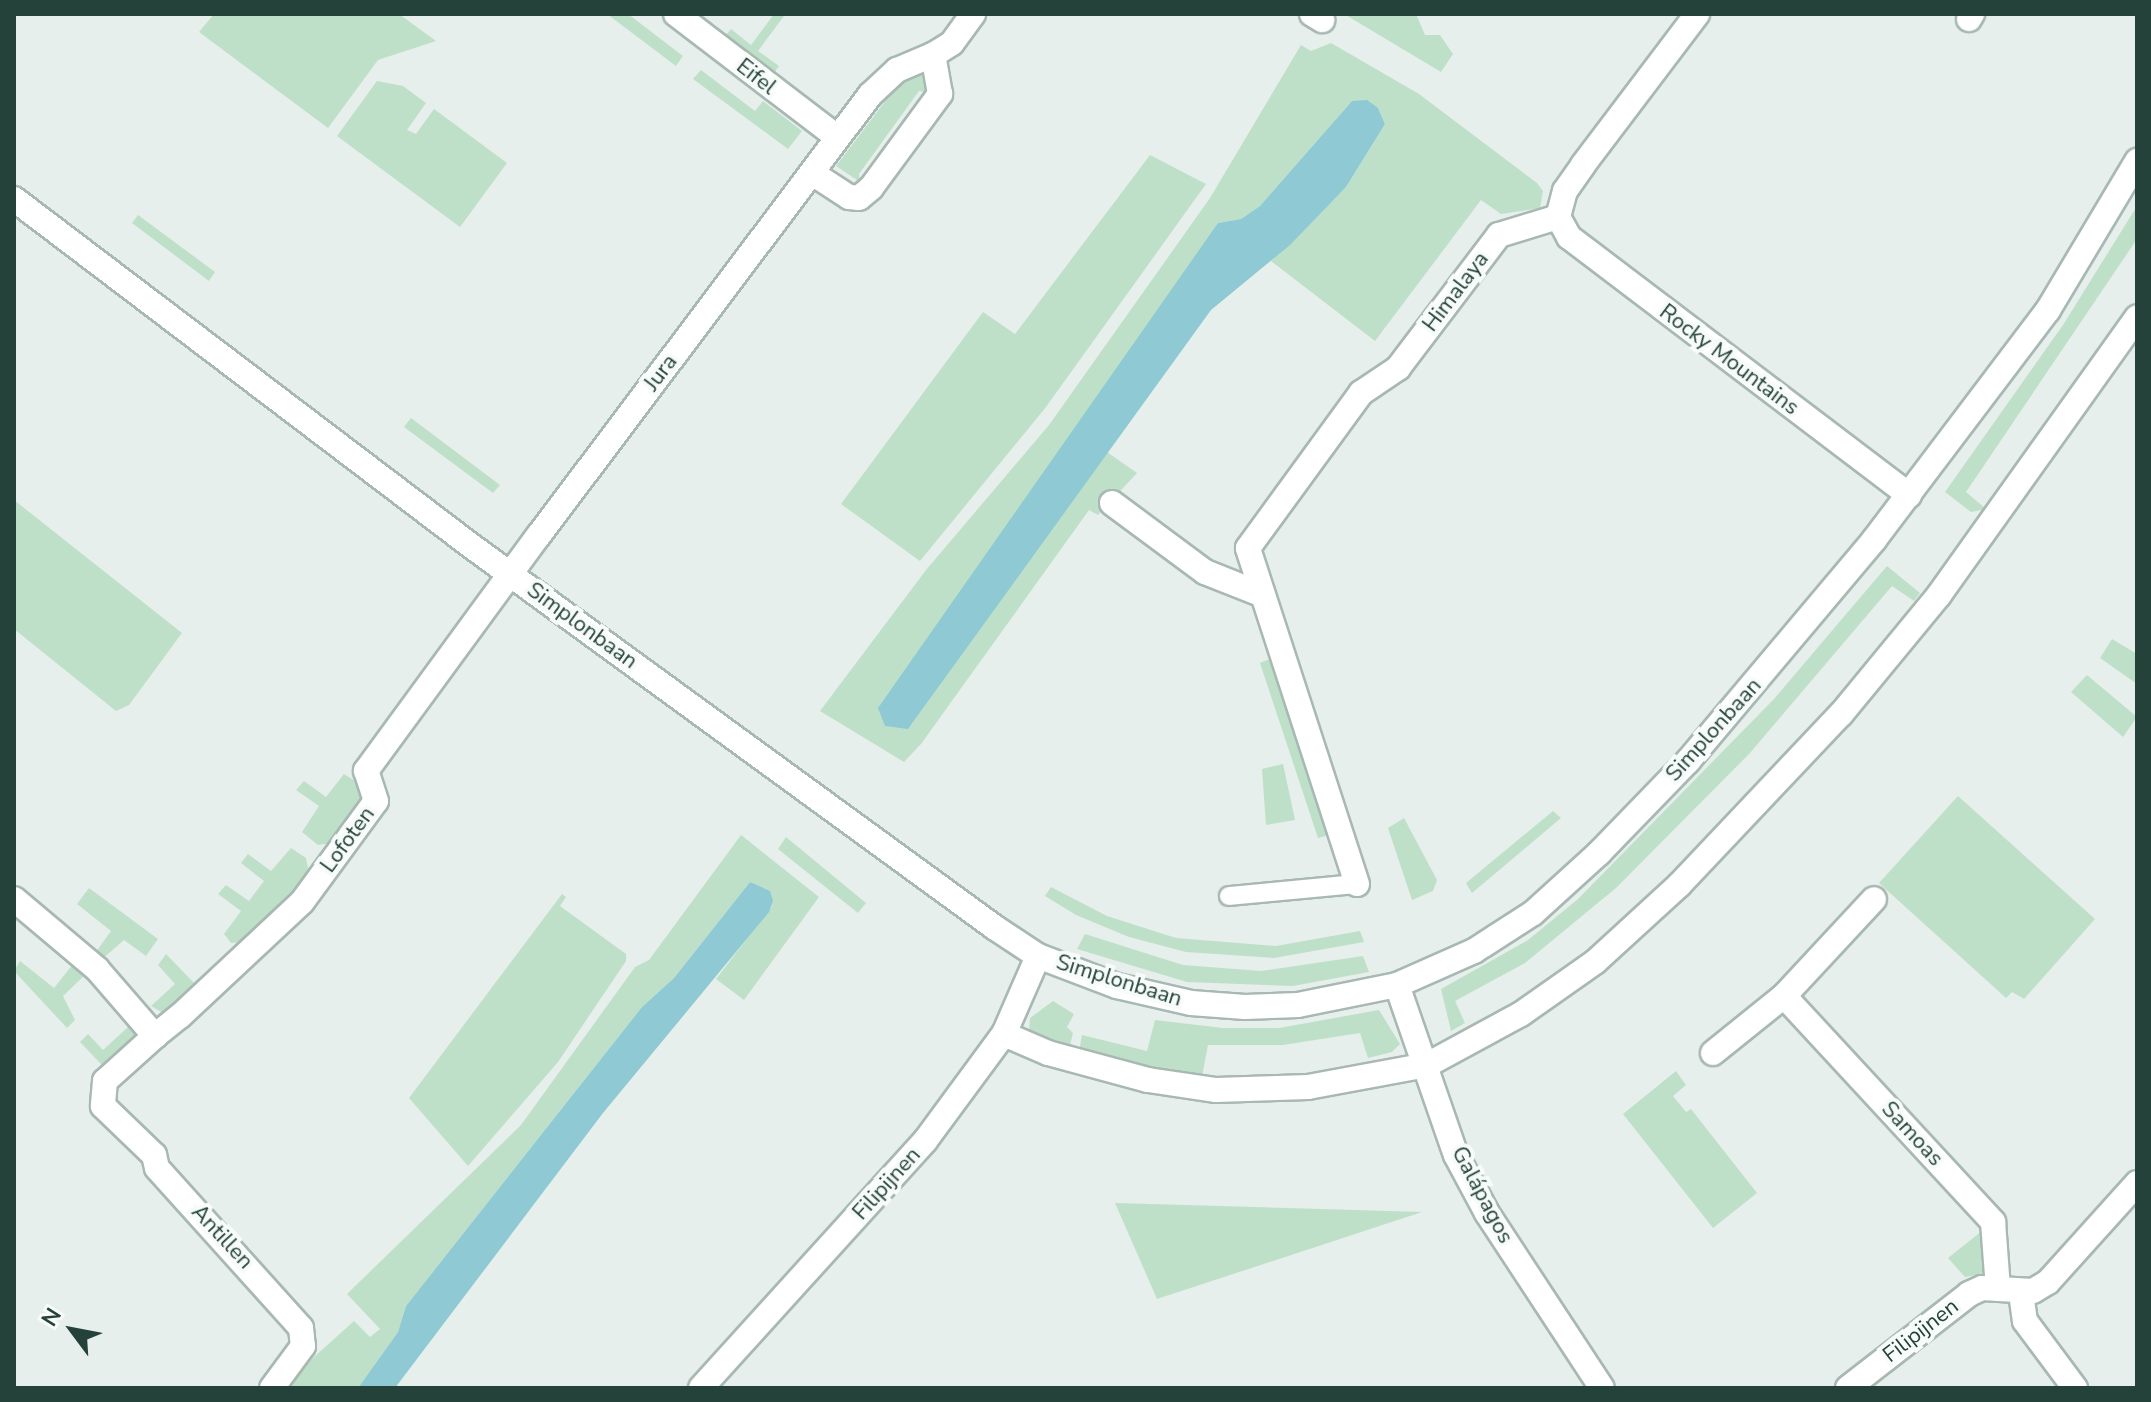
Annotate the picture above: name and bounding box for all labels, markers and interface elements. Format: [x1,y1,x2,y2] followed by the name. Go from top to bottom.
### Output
[731,53,781,101] street label: Eifel
[1417,247,1495,337] street label: Himalaya
[1654,299,1804,421] street label: Rocky Mountains
[639,350,683,396] street label: Jura
[522,577,642,675] street label: Simplonbaan
[1661,673,1767,787] street label: Simplonbaan
[315,802,381,878] street label: Lofoten
[1053,949,1185,1013] street label: Simplonbaan
[1876,1096,1948,1172] street label: Samoas
[848,1142,926,1226] street label: Filipijnen
[1445,1142,1519,1248] street label: Galápagos
[186,1199,258,1275] street label: Antillen
[32,1290,112,1370] north arrow
[1878,1293,1964,1369] street label: Filipijnen
[35,1302,69,1332] text: N

